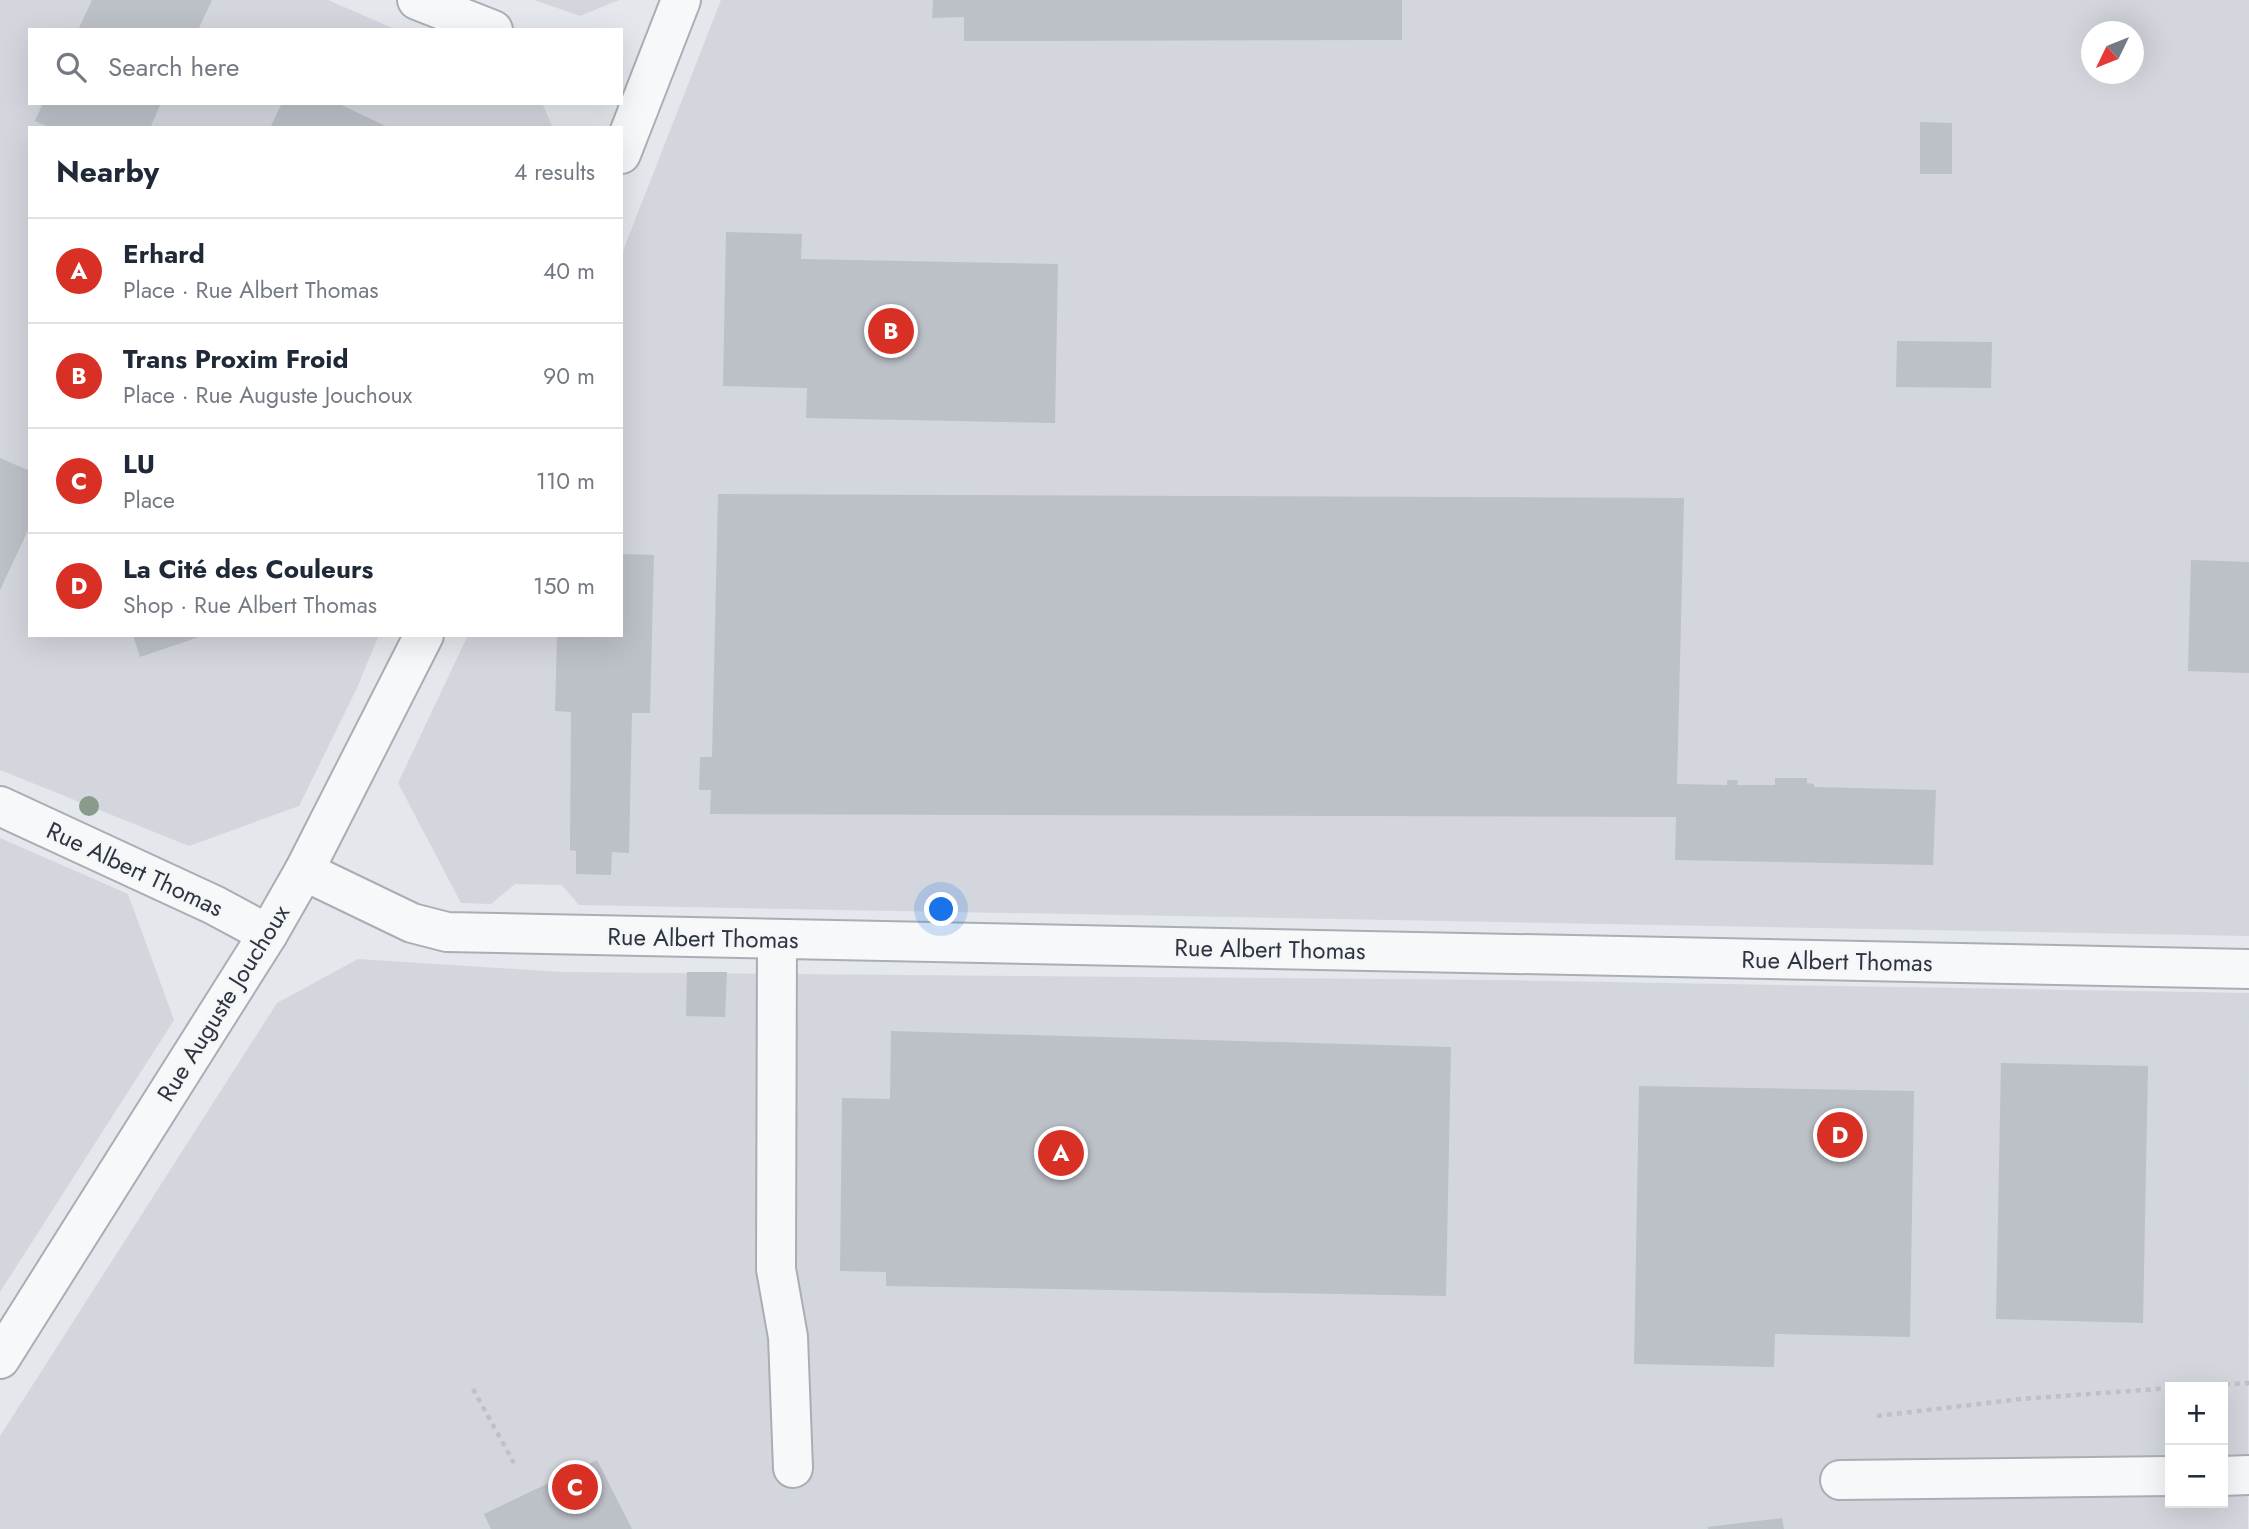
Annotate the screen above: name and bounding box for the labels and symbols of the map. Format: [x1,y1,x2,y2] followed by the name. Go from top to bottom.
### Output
[2081,21,2144,84] north arrow
[868,305,914,357] pin: B
[41,813,229,925] street label: Rue Albert Thomas
[924,892,958,926] your location
[148,897,298,1108] street label: Rue Auguste Jouchoux
[607,919,799,957] street label: Rue Albert Thomas
[1174,930,1366,968] street label: Rue Albert Thomas
[1741,942,1933,980] street label: Rue Albert Thomas
[1817,1109,1863,1161] pin: D
[1038,1127,1084,1179] pin: A
[552,1461,598,1513] pin: C

